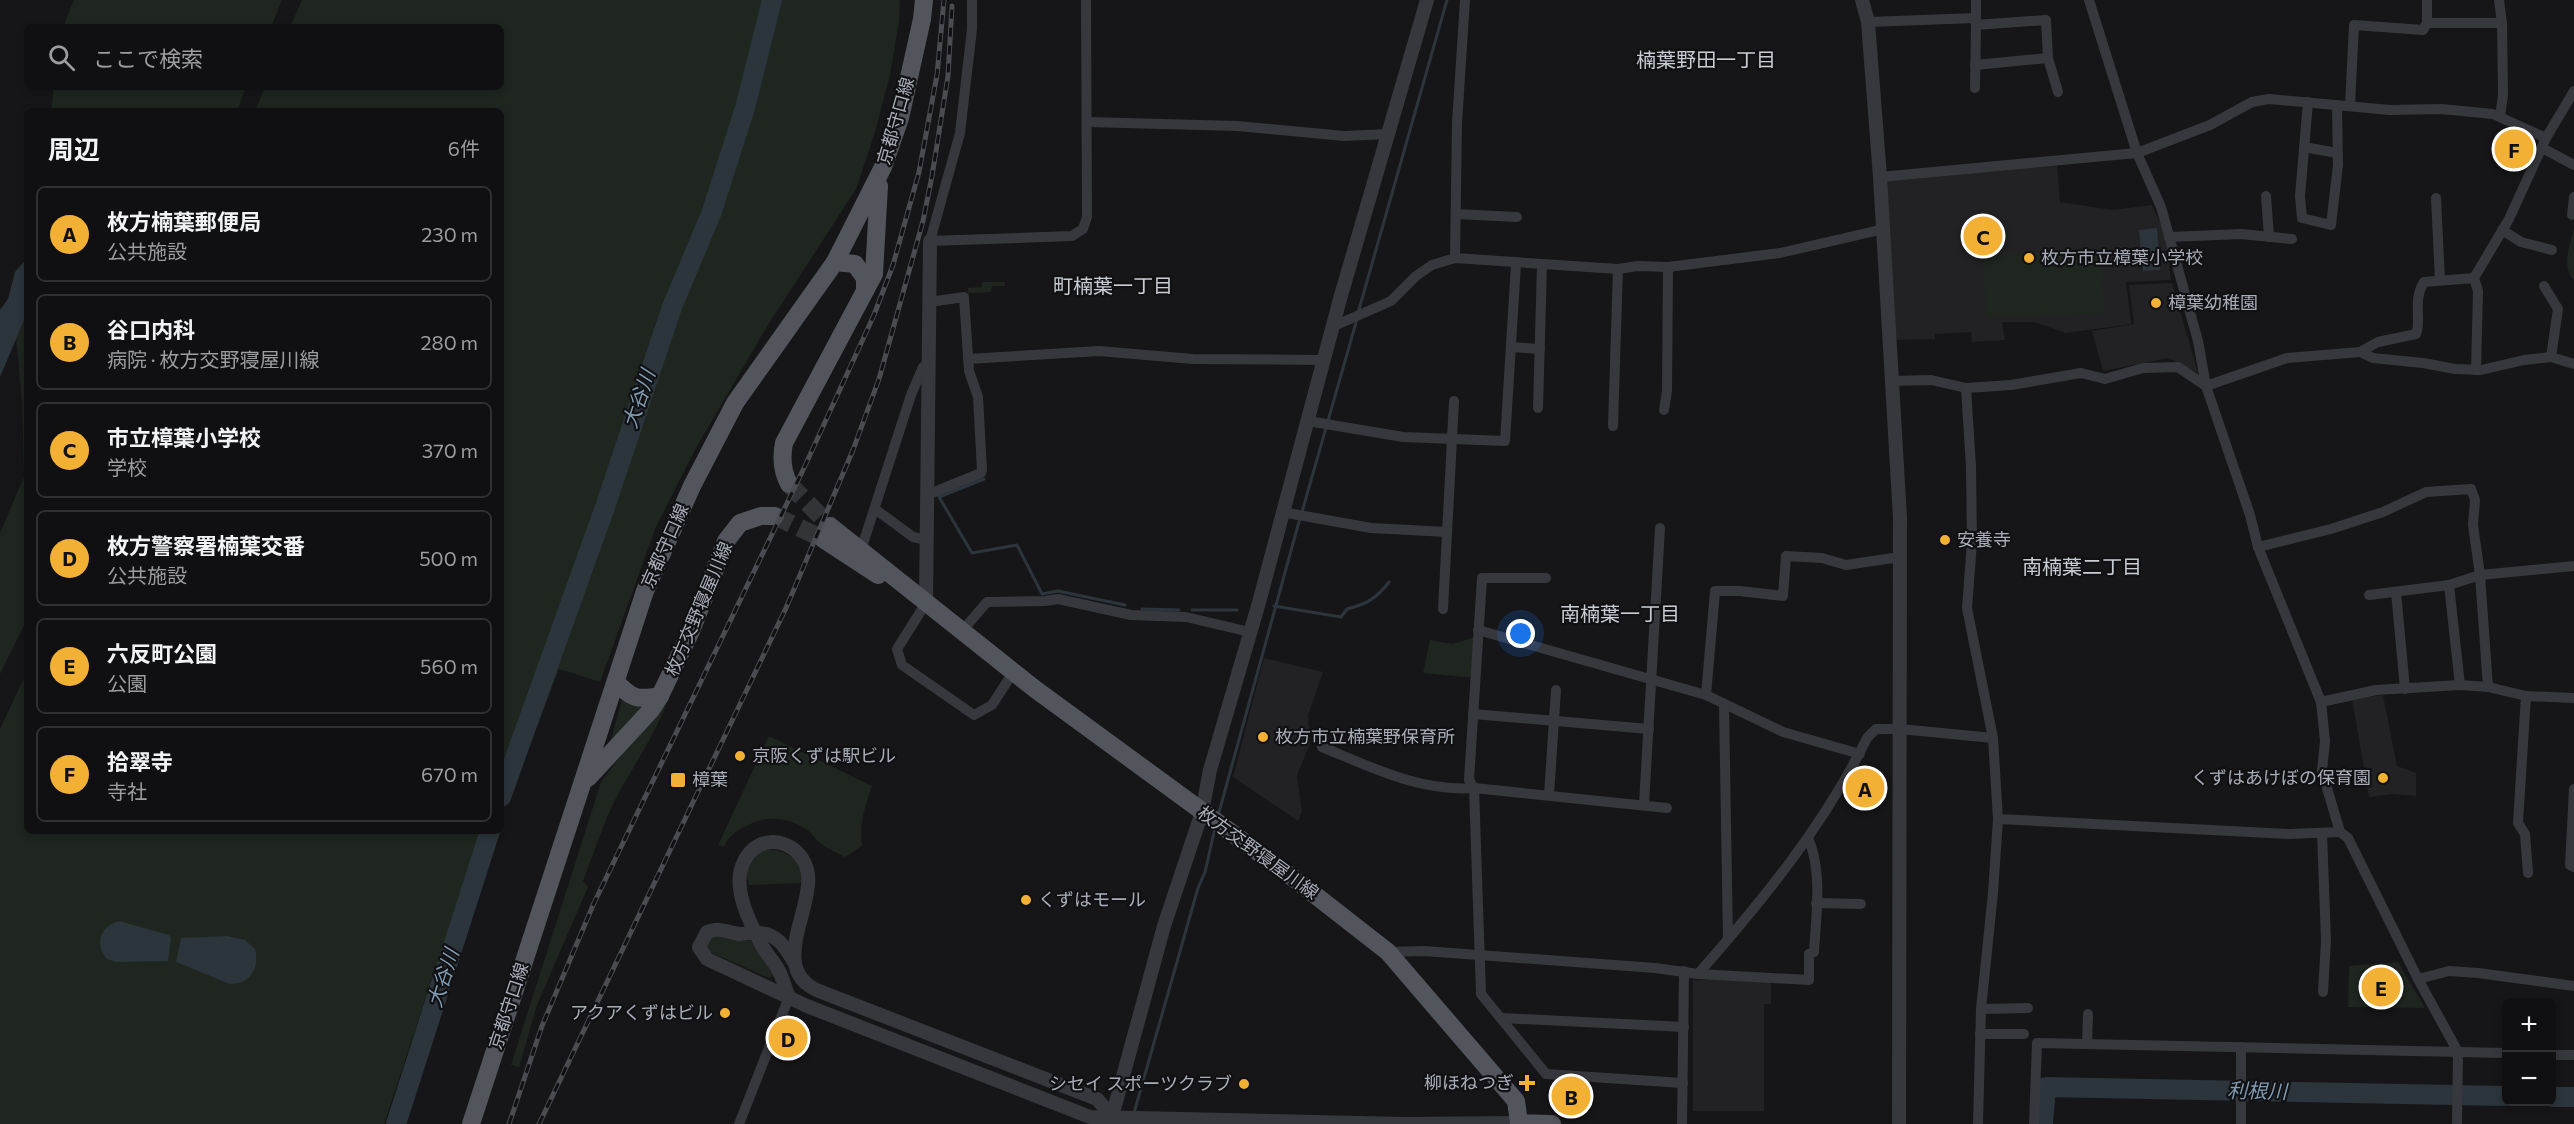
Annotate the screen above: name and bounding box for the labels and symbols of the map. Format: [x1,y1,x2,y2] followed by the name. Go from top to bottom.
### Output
[1636,47,1776,71] district label: 楠葉野田一丁目
[872,74,918,167] street label: 京都守口線
[2494,126,2534,172] pin: F
[1964,214,2002,258] pin: C
[2041,246,2203,268] place label: 枚方市立樟葉小学校
[2022,251,2036,265] marker: 枚方市立樟葉小学校
[1053,273,1173,297] district label: 町楠葉一丁目
[2168,291,2258,313] place label: 樟葉幼稚園
[2149,296,2163,310] marker: 樟葉幼稚園
[617,365,660,431] water label: 大谷川
[636,500,692,591] street label: 京都守口線
[1957,528,2011,550] place label: 安養寺
[1938,533,1952,547] marker: 安養寺
[660,538,736,679] street label: 枚方交野寝屋川線
[2022,554,2142,578] district label: 南楠葉二丁目
[1560,601,1680,625] district label: 南楠葉一丁目
[1506,619,1535,648] your location
[1275,725,1455,747] place label: 枚方市立楠葉野保育所
[1256,730,1270,744] marker: 枚方市立楠葉野保育所
[752,744,896,766] place label: 京阪くずは駅ビル
[733,749,747,763] marker: 京阪くずは駅ビル
[1846,766,1884,810] pin: A
[2191,766,2371,788] place label: くずはあけぼの保育園
[692,768,728,790] place label: 樟葉
[669,771,687,789] marker: 樟葉
[2376,771,2390,785] marker: くずはあけぼの保育園
[1194,801,1323,903] street label: 枚方交野寝屋川線
[1038,888,1146,910] place label: くずはモール
[1019,893,1033,907] marker: くずはモール
[421,944,463,1010] water label: 大谷川
[484,959,532,1052] street label: 京都守口線
[2362,964,2400,1010] pin: E
[570,1001,713,1023] place label: アクアくずはビル
[718,1006,732,1020] marker: アクアくずはビル
[768,1016,808,1060] pin: D
[1424,1071,1514,1093] place label: 柳ほねつぎ
[1049,1072,1232,1094] place label: シセイ スポーツクラブ
[1518,1074,1536,1092] marker: 柳ほねつぎ
[1552,1074,1590,1118] pin: B
[1237,1077,1251,1091] marker: シセイ スポーツクラブ
[2227,1077,2289,1103] water label: 利根川

